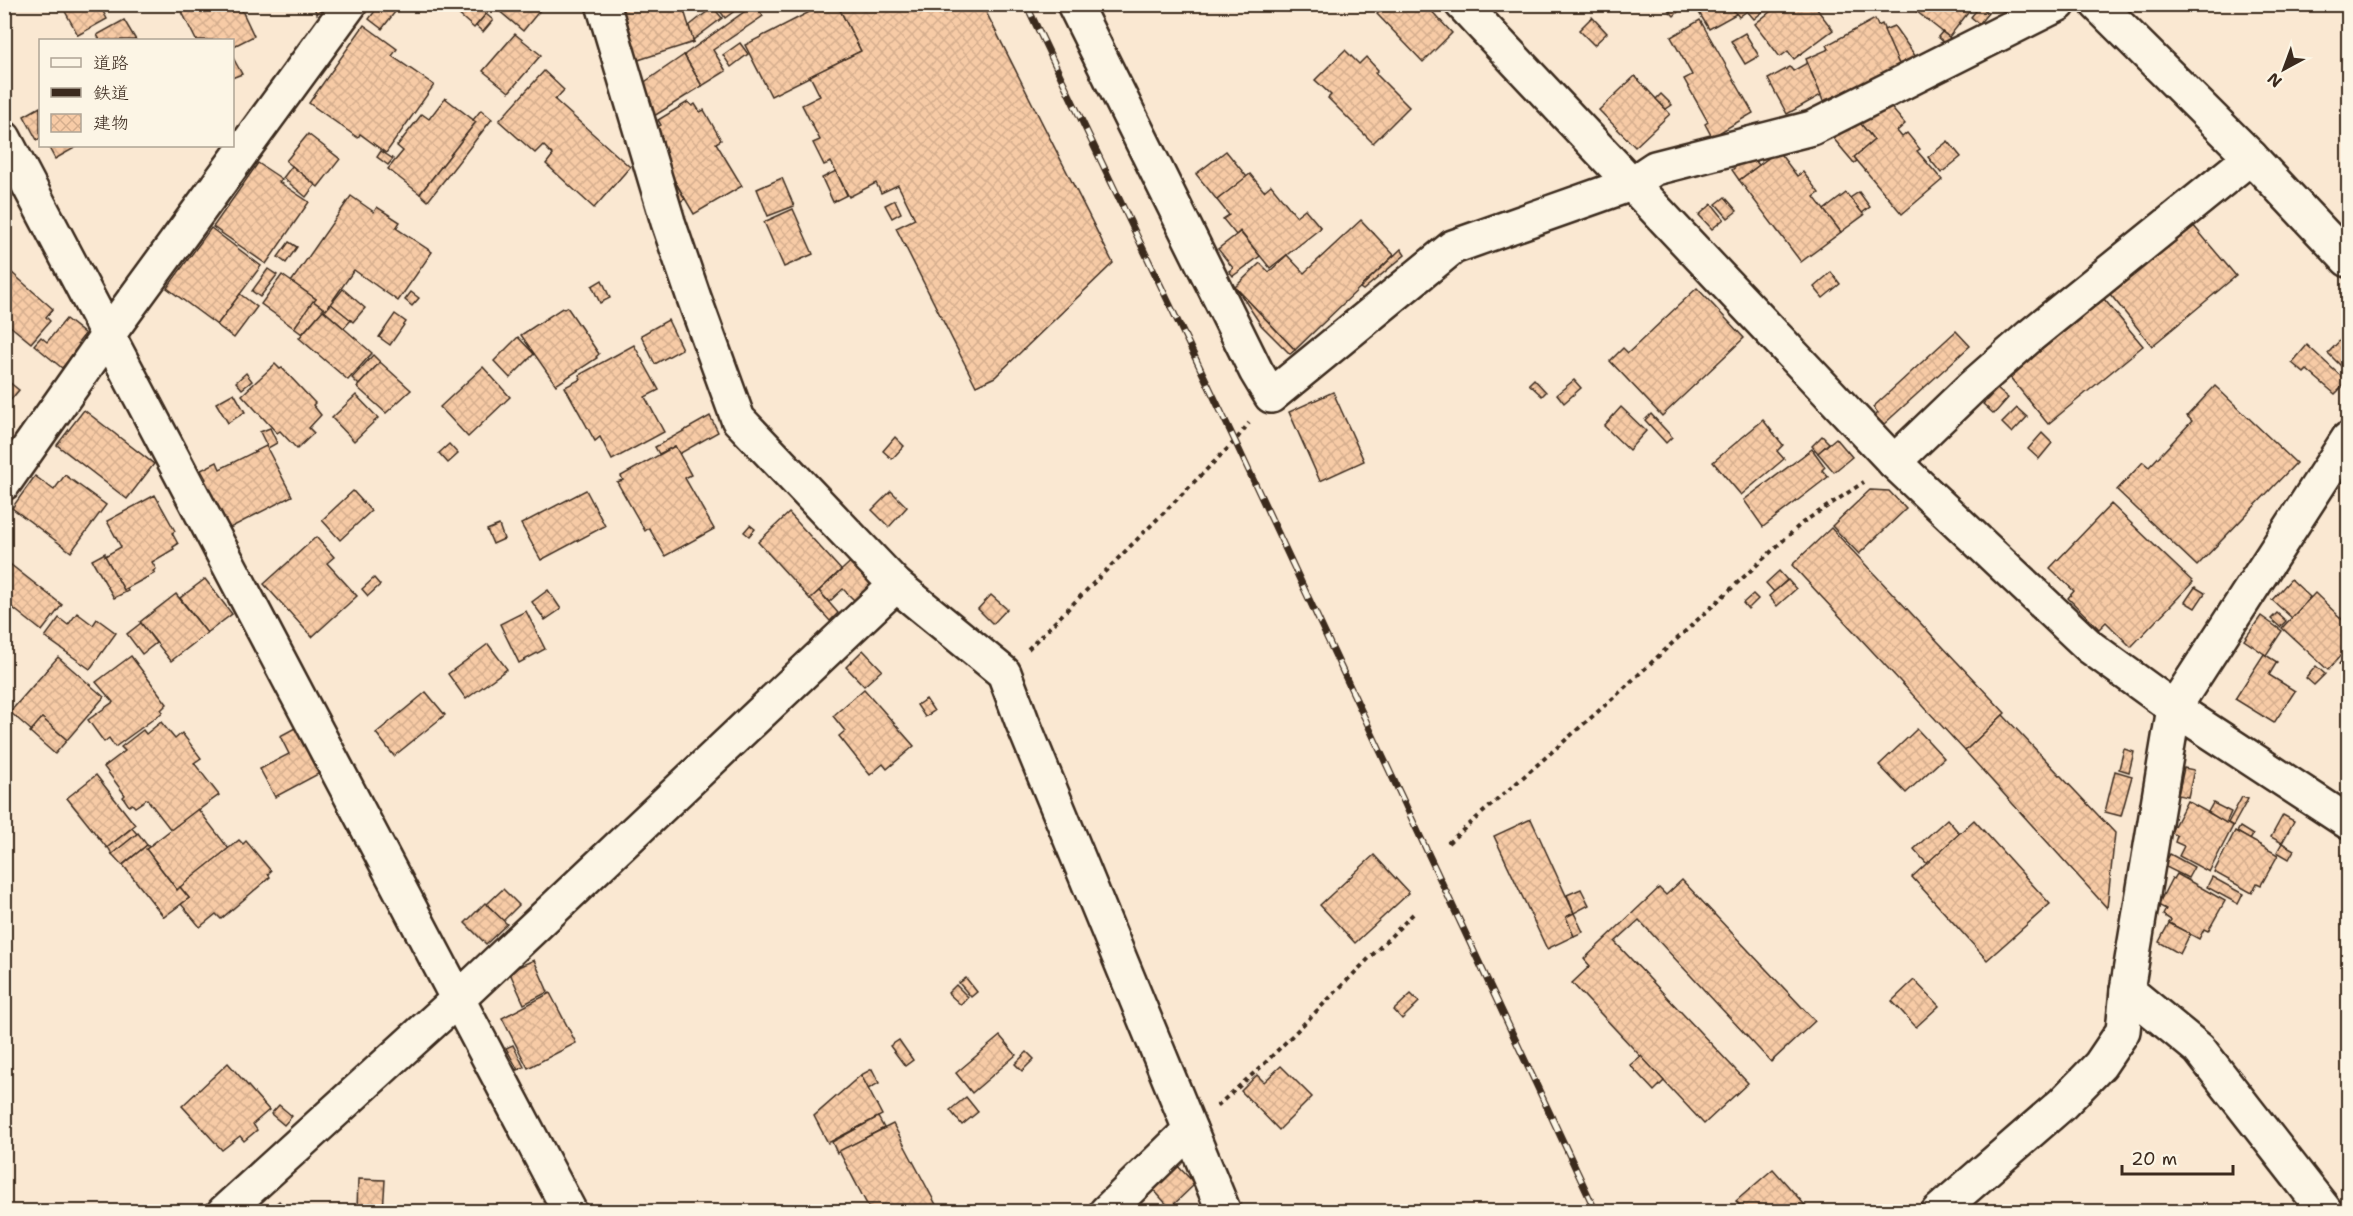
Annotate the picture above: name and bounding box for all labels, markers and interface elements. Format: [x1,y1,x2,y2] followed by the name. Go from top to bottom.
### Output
[39,39,234,147] legend
[2254,39,2314,99] north arrow
[93,51,129,75] text: 道路
[2263,68,2286,92] text: N
[93,81,129,105] text: 鉄道
[93,111,129,135] text: 建物
[2122,1138,2233,1176] scale bar
[2131,1147,2177,1171] text: 20 m

